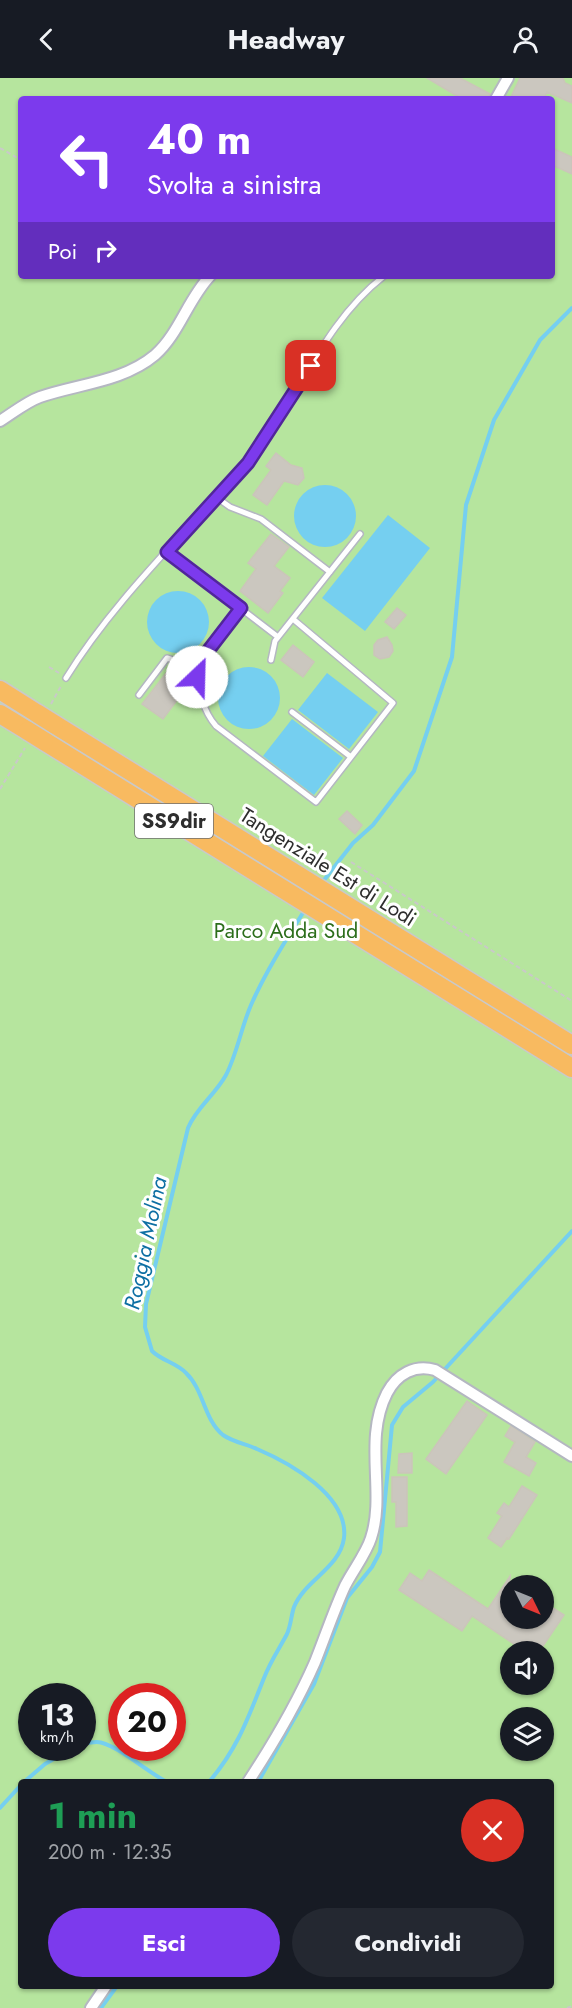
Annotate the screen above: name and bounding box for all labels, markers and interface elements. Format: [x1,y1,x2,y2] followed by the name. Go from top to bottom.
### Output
[228,20,344,59] text: Headway
[30,23,63,56] icon: back
[509,23,542,56] icon: person
[147,109,251,170] text: 40 m
[48,120,126,198] icon: left
[147,165,322,204] text: Svolta a sinistra
[89,234,122,267] icon: right
[48,235,77,267] text: Poi
[285,340,336,391] pin
[294,349,327,382] icon: arrive
[165,645,229,709] position arrow
[234,800,422,934] street label: Tangenziale Est di Lodi
[135,804,213,838] road number: SS9dir
[214,916,358,946] park label: Parco Adda Sud
[115,1174,175,1312] water label: Roggia Molina
[500,1575,554,1629] north arrow
[500,1575,554,1761] map controls
[500,1641,554,1695] button: sound
[108,1683,186,1761] speed limit sign: 20
[40,1693,74,1736] text: 13
[500,1707,554,1761] button: layers
[40,1726,74,1748] text: km/h
[48,1789,137,1841] text: 1 min
[461,1799,524,1862] button: close
[48,1838,172,1867] text: 200 m · 12:35
[48,1908,280,1977] button: Esci
[292,1908,524,1977] button: Condividi

